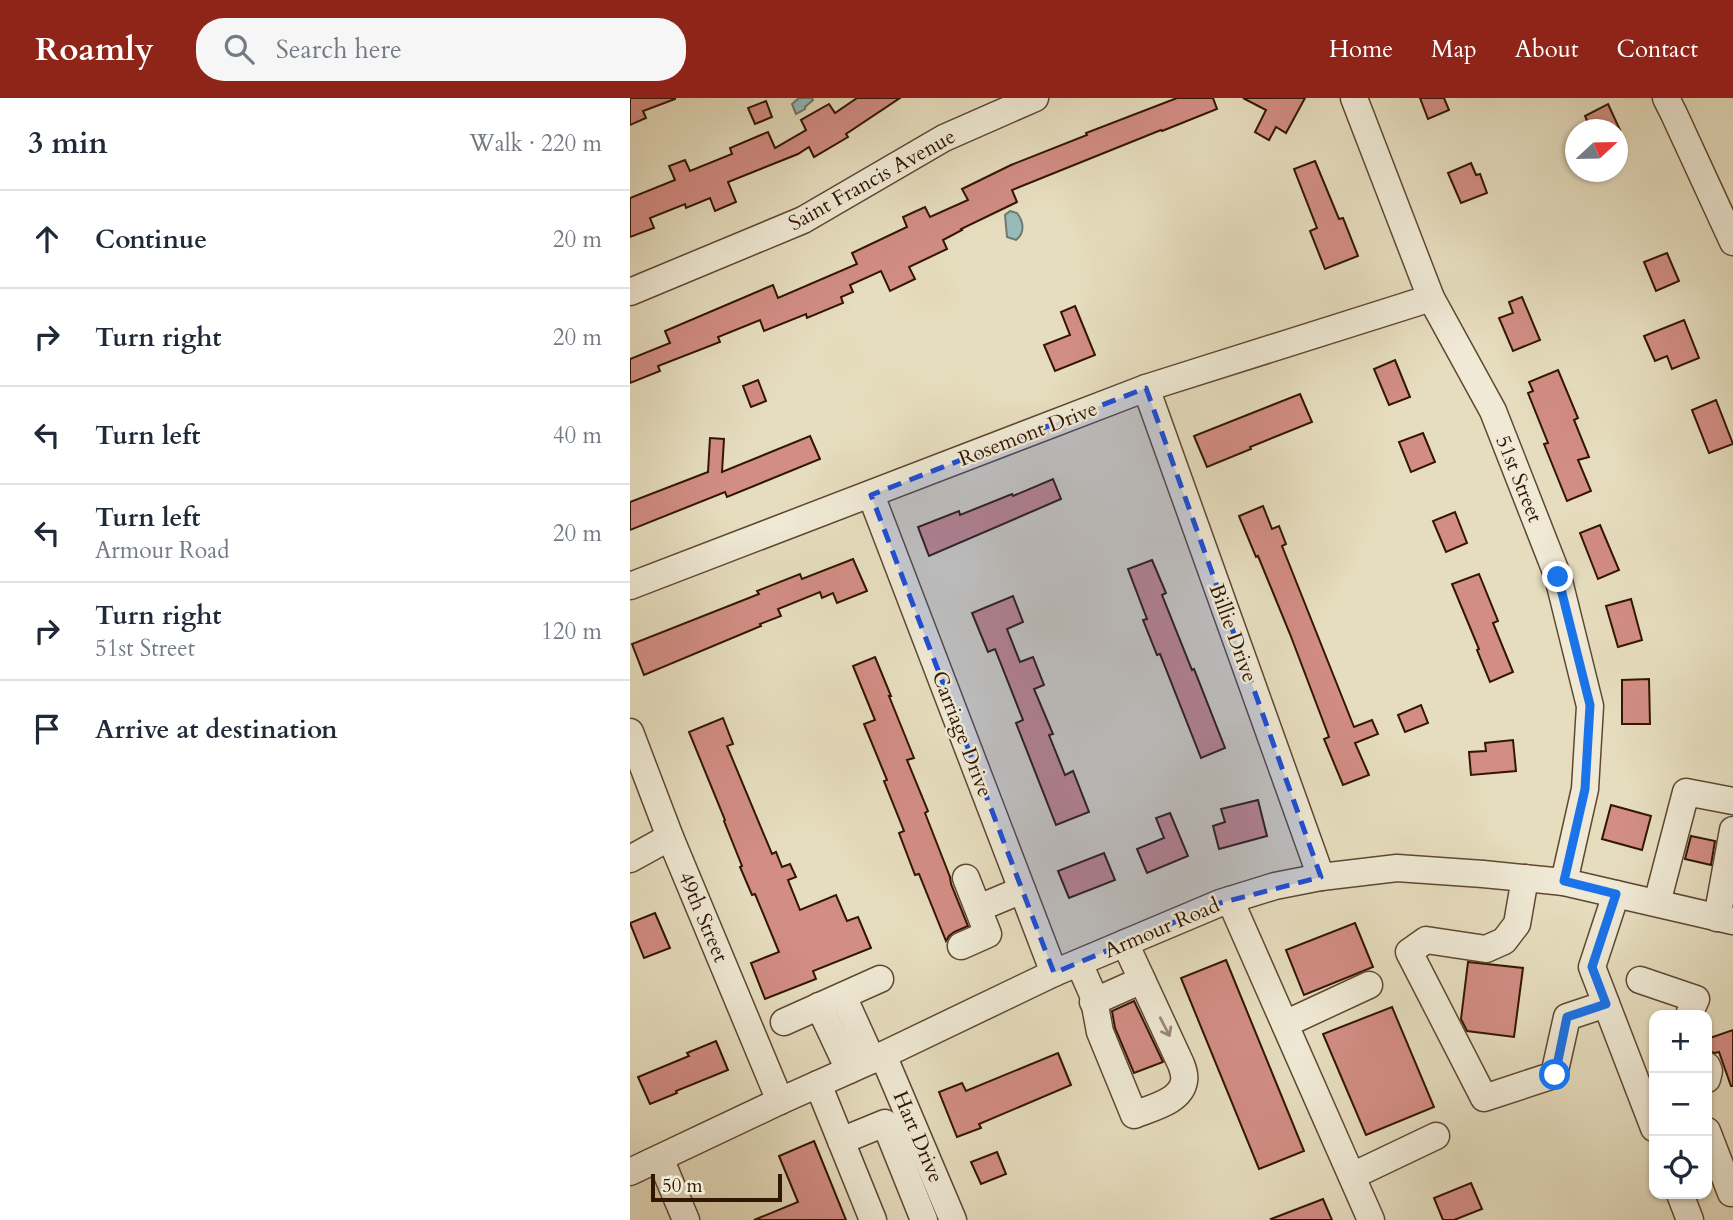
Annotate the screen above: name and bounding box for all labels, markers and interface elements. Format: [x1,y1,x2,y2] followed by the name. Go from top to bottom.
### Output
[196,18,686,81] search box
[35,27,154,72] text: Roamly
[220,30,258,68] icon: search
[276,32,402,67] text: Search here
[1329,33,1393,66] text: Home
[1431,33,1477,66] text: Map
[1515,33,1579,66] text: About
[1617,33,1698,66] text: Contact
[1565,119,1628,182] north arrow
[783,122,961,238] street label: Saint Francis Avenue
[28,123,108,164] text: 3 min
[469,128,602,159] text: Walk · 220 m
[28,220,66,258] icon: ahead
[95,222,207,257] text: Continue
[553,224,602,255] text: 20 m
[28,318,66,356] icon: right
[95,320,222,355] text: Turn right
[553,322,602,353] text: 20 m
[954,394,1102,474] street label: Rosemont Drive
[28,416,66,454] icon: left
[95,418,200,453] text: Turn left
[553,420,602,451] text: 40 m
[1488,431,1550,527] street label: 51st Street
[95,500,200,535] text: Turn left
[28,514,66,552] icon: left
[553,518,602,549] text: 20 m
[95,535,229,566] text: Armour Road
[1542,561,1573,592] route end
[1202,580,1264,686] street label: Billie Drive
[95,598,222,633] text: Turn right
[28,612,66,650] icon: right
[541,616,602,647] text: 120 m
[95,633,195,664] text: 51st Street
[925,667,999,801] street label: Carriage Drive
[28,710,66,748] icon: arrive
[95,712,338,747] text: Arrive at destination
[671,867,735,967] street label: 49th Street
[1100,891,1224,965] street label: Armour Road
[1649,1010,1712,1199] map controls
[1649,1010,1712,1073] button: +
[1158,1016,1172,1037] one-way arrow
[1539,1059,1570,1090] route start
[1649,1073,1712,1136] button: −
[886,1087,950,1187] street label: Hart Drive
[1649,1136,1712,1199] button: locate
[651,1171,782,1203] scale bar
[662,1173,703,1199] text: 50 m

